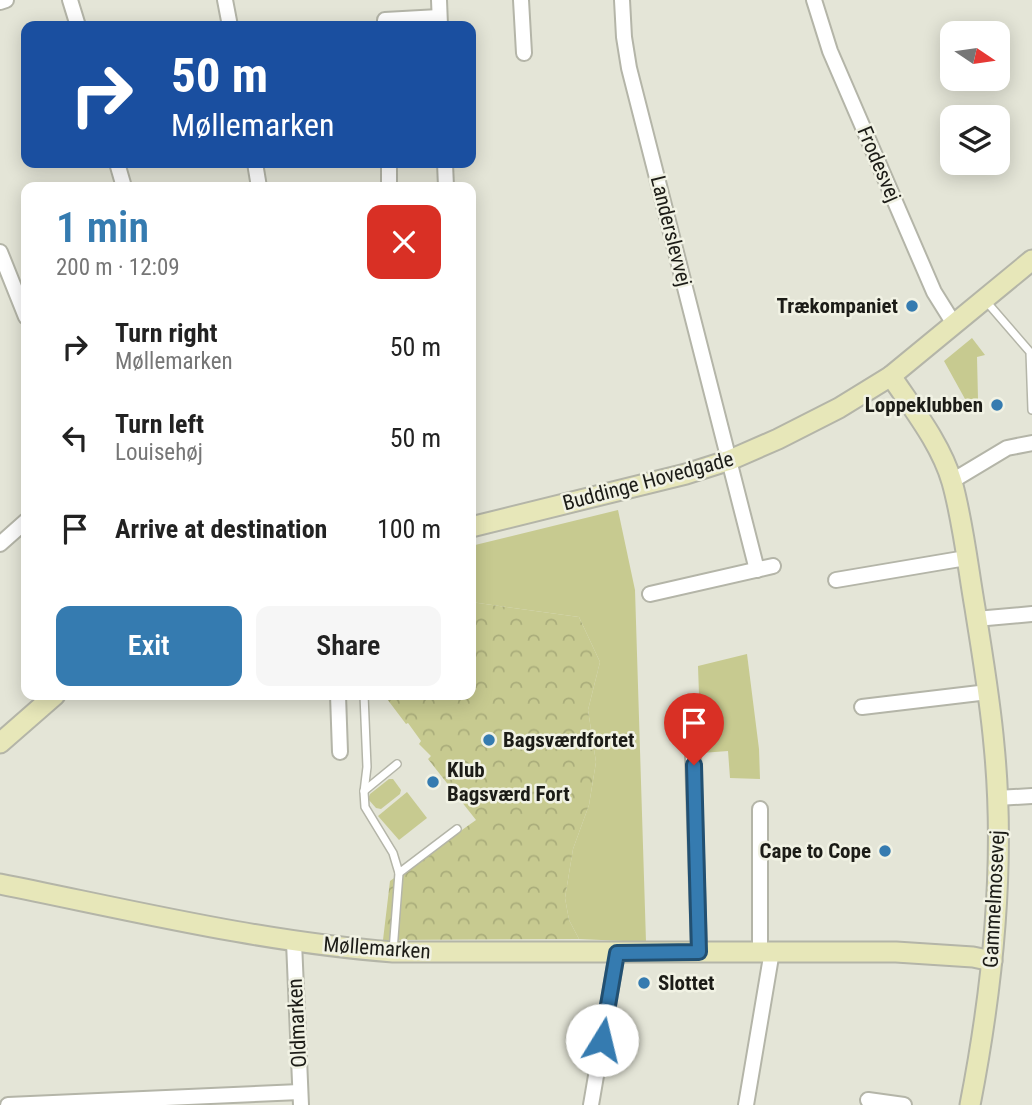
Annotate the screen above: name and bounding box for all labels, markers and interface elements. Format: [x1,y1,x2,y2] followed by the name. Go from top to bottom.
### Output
[940,21,1010,91] north arrow
[940,21,1010,175] map controls
[171,47,268,104] text: 50 m
[56,49,147,140] icon: right
[940,105,1010,175] button: layers
[171,106,335,144] text: Møllemarken
[852,123,906,205] street label: Frodesvej
[646,173,696,289] street label: Landerslevvej
[56,203,149,252] text: 1 min
[367,205,441,279] button: close
[56,254,180,281] text: 200 m · 12:09
[777,294,898,318] place label: Trækompaniet
[904,298,920,314] marker: Trækompaniet
[115,318,217,348] text: Turn right
[56,328,94,366] icon: right
[390,332,441,362] text: 50 m
[115,348,233,375] text: Møllemarken
[865,393,983,417] place label: Loppeklubben
[989,397,1005,413] marker: Loppeklubben
[115,409,204,439] text: Turn left
[56,419,94,457] icon: left
[390,423,441,453] text: 50 m
[115,439,203,466] text: Louisehøj
[560,447,736,515] street label: Buddinge Hovedgade
[56,510,94,548] icon: arrive
[115,514,327,544] text: Arrive at destination
[377,514,441,544] text: 100 m
[56,606,242,686] button: Exit
[256,606,441,686] button: Share
[664,693,724,765] pin
[675,704,713,742] icon: arrive
[503,728,634,752] place label: Bagsværdfortet
[481,732,497,748] marker: Bagsværdfortet
[447,758,570,806] place label: Klub Bagsværd Fort
[425,774,441,790] marker: Klub Bagsværd Fort
[978,830,1010,968] street label: Gammelmosevej
[760,839,871,863] place label: Cape to Cope
[877,843,893,859] marker: Cape to Cope
[323,932,431,964] street label: Møllemarken
[658,971,714,995] place label: Slottet
[636,975,652,991] marker: Slottet
[283,978,311,1068] street label: Oldmarken
[565,1003,639,1077] position arrow

